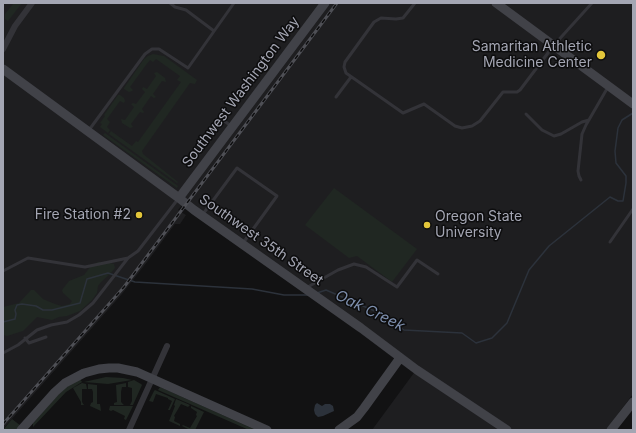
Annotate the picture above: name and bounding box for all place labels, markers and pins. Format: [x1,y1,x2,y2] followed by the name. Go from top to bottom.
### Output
[472,39,592,72] place label: Samaritan Athletic Medicine Center
[595,49,607,61] marker: Samaritan Athletic Medicine Center
[35,207,131,223] place label: Fire Station #2
[435,209,522,242] place label: Oregon State University
[134,210,144,220] marker: Fire Station #2
[422,220,432,230] marker: Oregon State University

